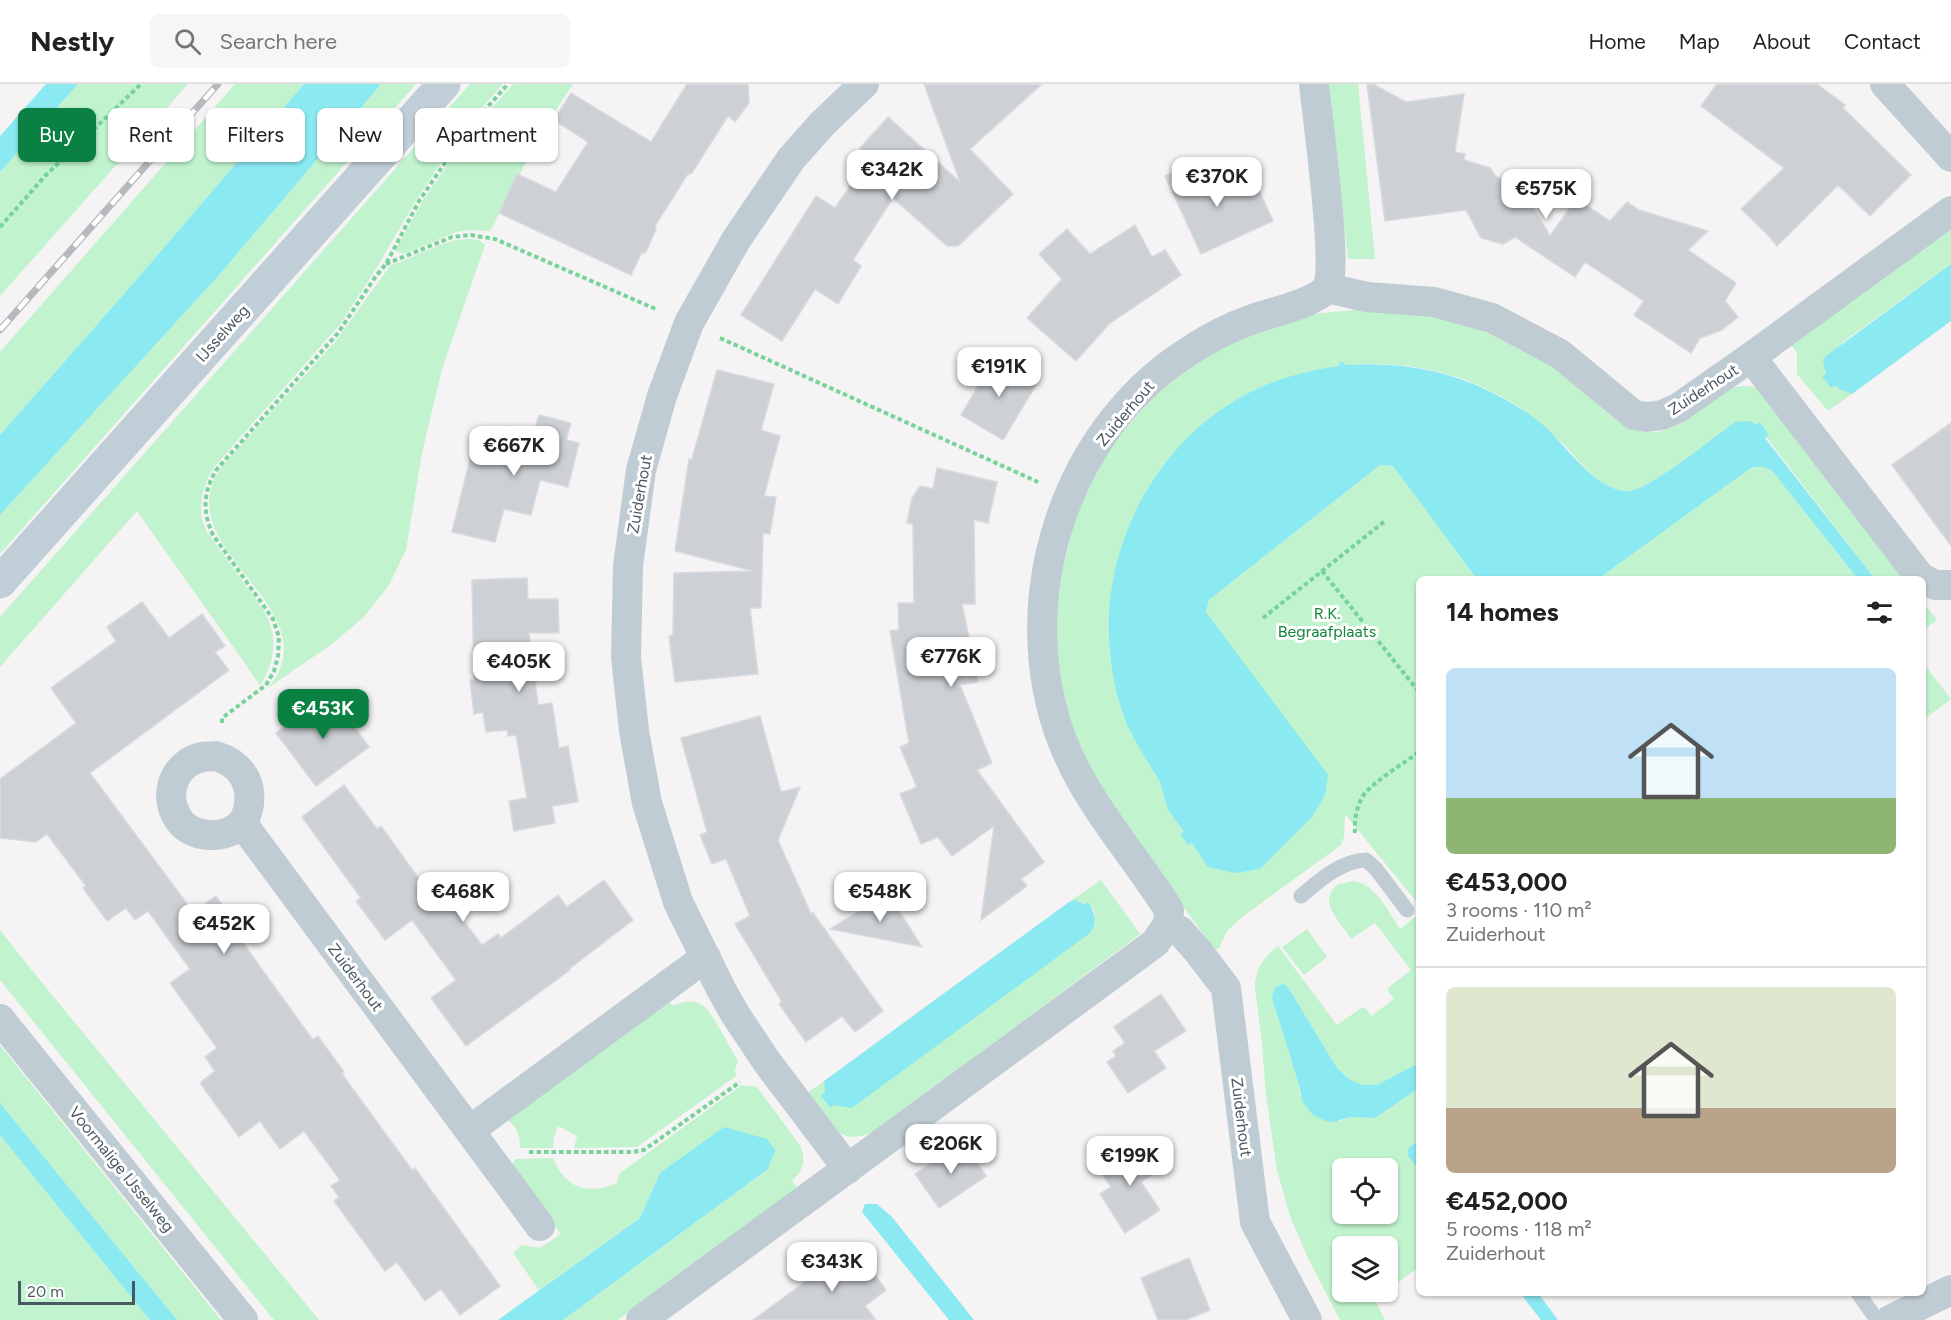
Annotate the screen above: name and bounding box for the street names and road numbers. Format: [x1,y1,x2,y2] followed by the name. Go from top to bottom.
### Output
[192,301,253,366] street label: IJsselweg
[1665,360,1742,419] street label: Zuiderhout
[1093,377,1158,450] street label: Zuiderhout
[623,453,656,535] street label: Zuiderhout
[324,940,387,1015] street label: Zuiderhout
[1227,1076,1256,1158] street label: Zuiderhout
[65,1103,178,1236] street label: Voormalige IJsselweg

